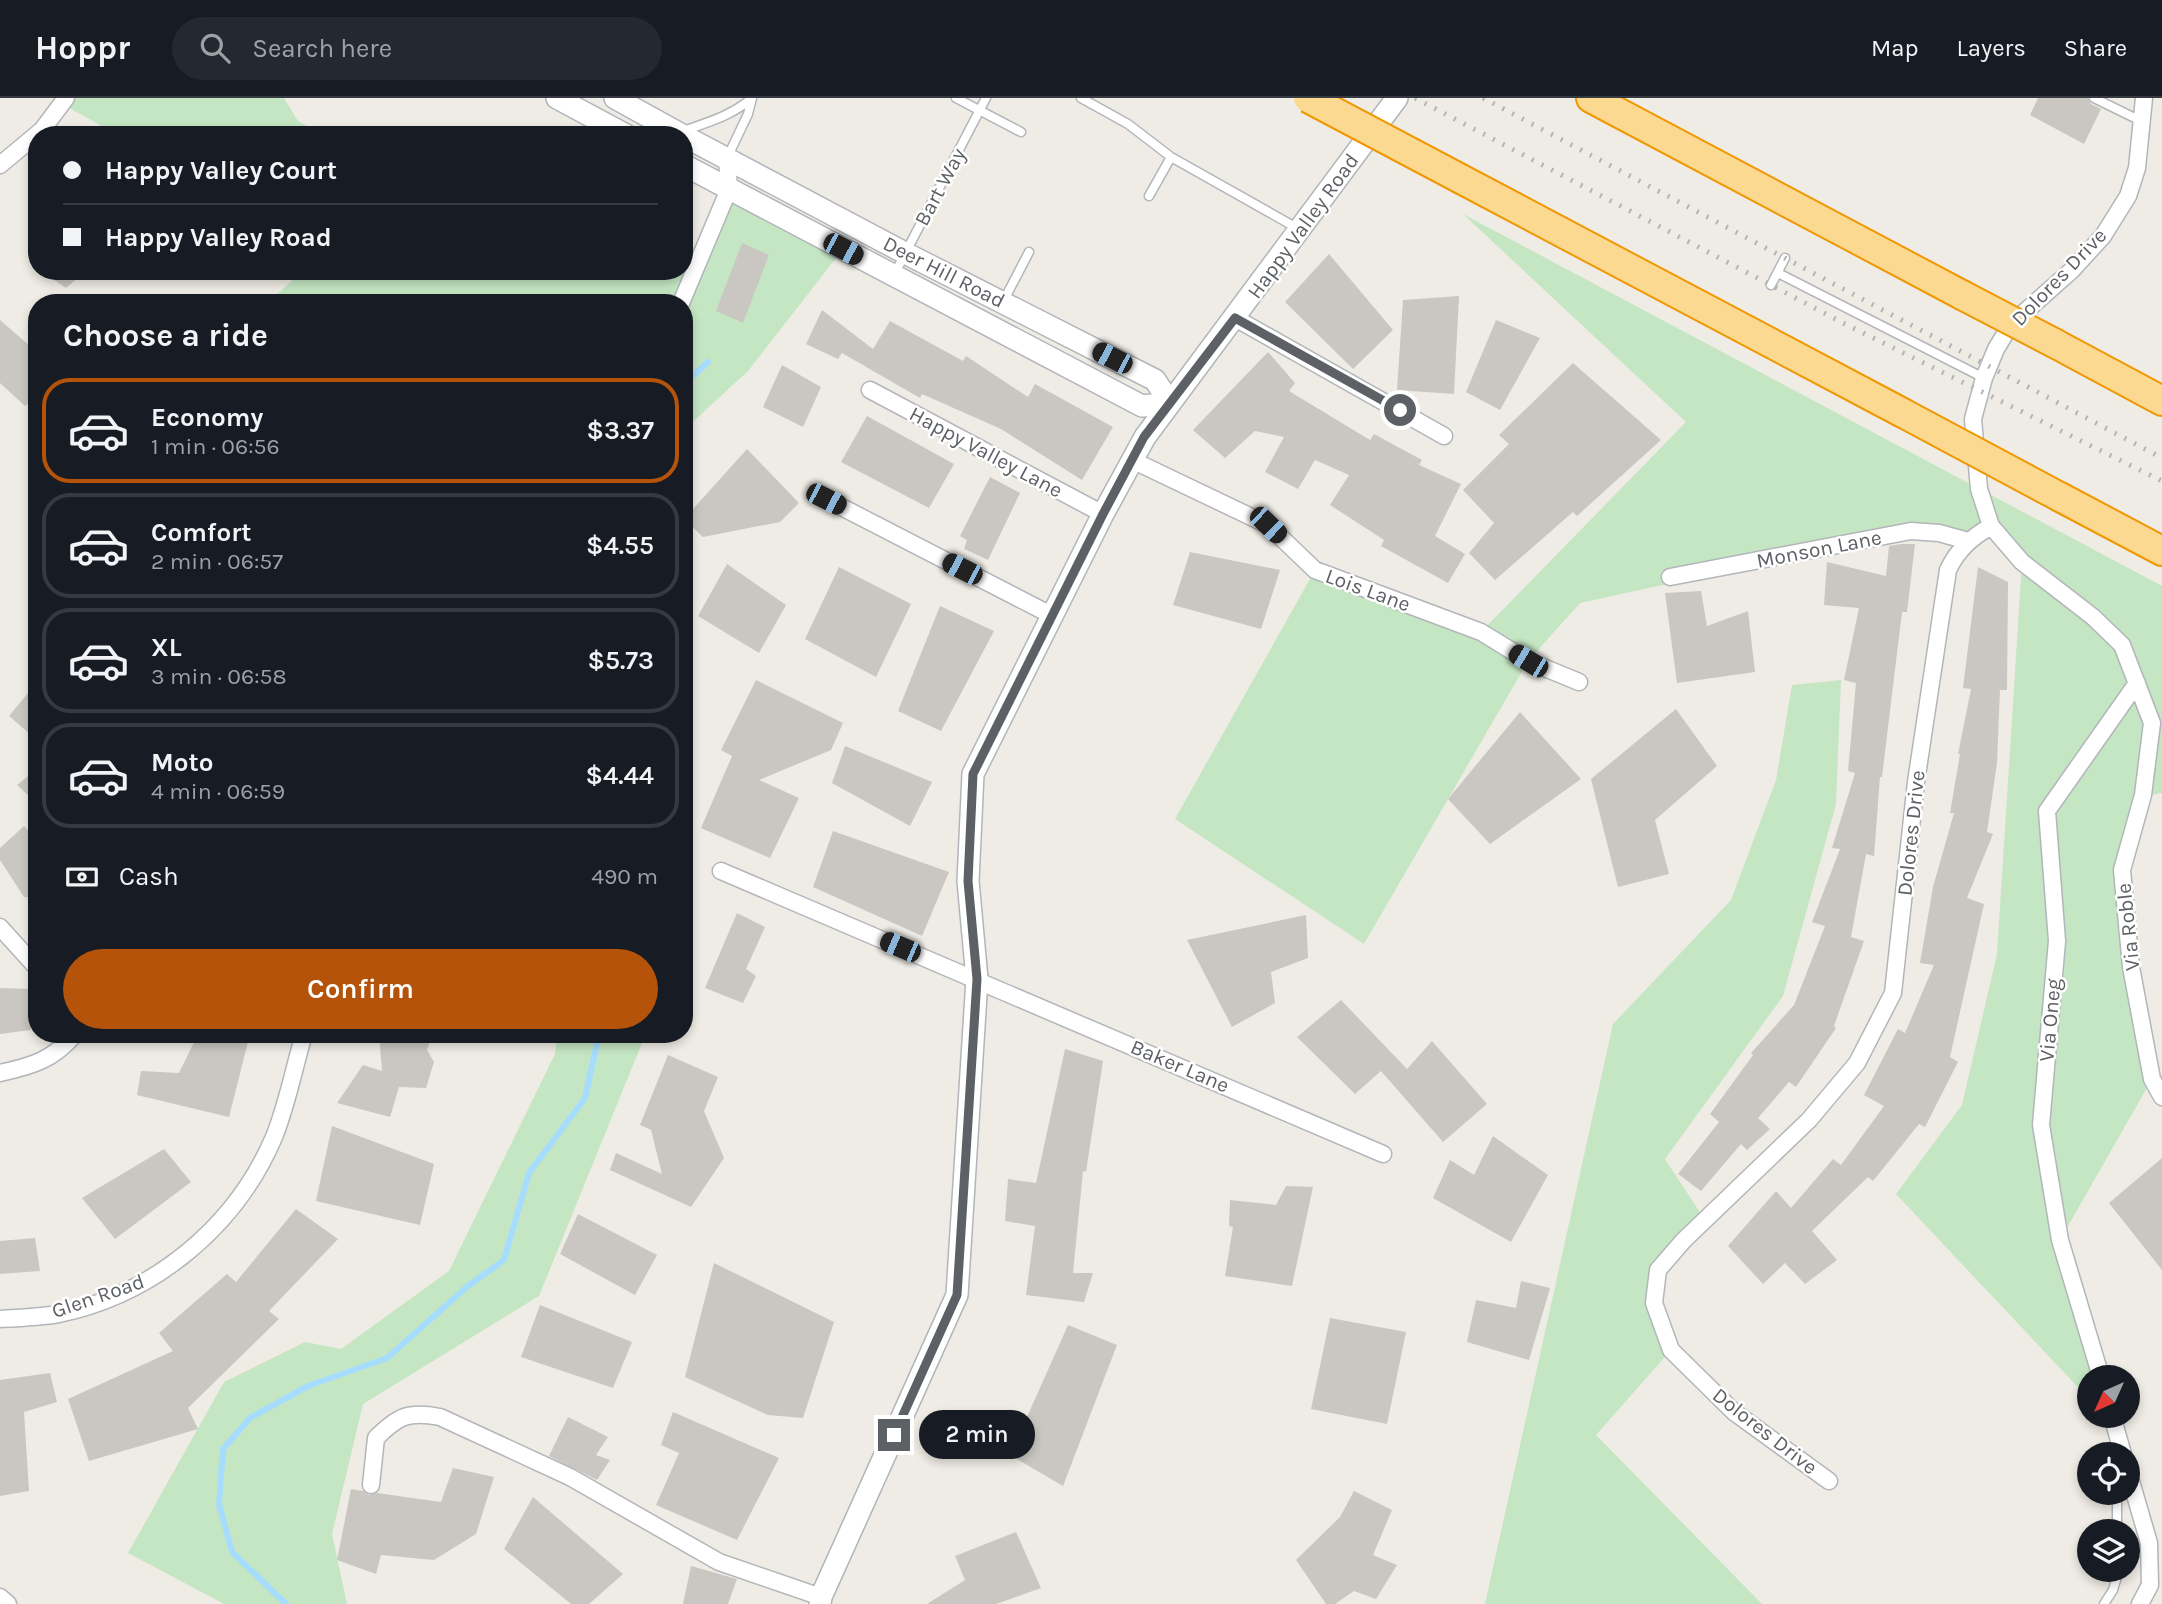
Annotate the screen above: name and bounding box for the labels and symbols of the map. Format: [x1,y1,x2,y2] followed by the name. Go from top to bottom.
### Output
[910,144,971,230] street label: Bart Way
[1242,149,1364,303] street label: Happy Valley Road
[2007,223,2111,331] street label: Dolores Drive
[820,230,867,268] car
[879,231,1009,313] street label: Deer Hill Road
[1089,339,1136,377] car
[1384,394,1416,426] route start
[905,402,1067,502] street label: Happy Valley Lane
[803,480,850,518] car
[1246,503,1291,547] car
[1754,525,1884,573] street label: Monson Lane
[939,550,986,588] car
[1322,564,1414,616] street label: Lois Lane
[1505,641,1552,681] car
[1892,769,1930,897] street label: Dolores Drive
[2111,882,2145,972] street label: Via Roble
[877,929,924,965] car
[2034,977,2066,1063] street label: Via Oneg
[1127,1035,1233,1097] street label: Baker Lane
[49,1269,147,1323] street label: Glen Road
[2077,1365,2140,1428] north arrow
[1708,1383,1822,1479] street label: Dolores Drive
[918,1410,1034,1460] callout: 2 min
[878,1419,910,1451] route end

